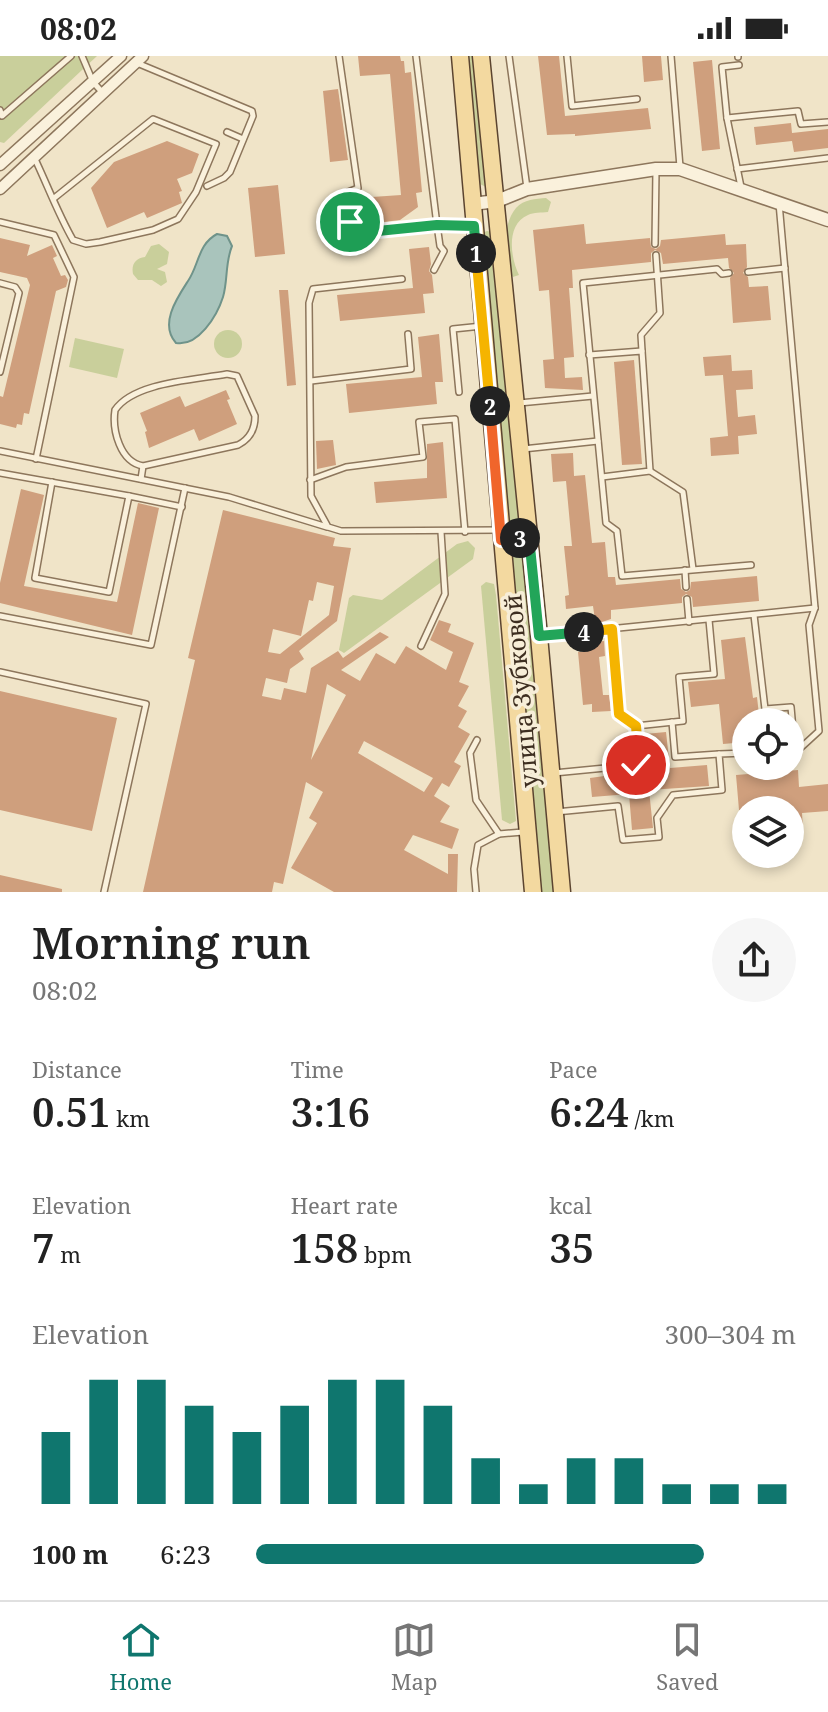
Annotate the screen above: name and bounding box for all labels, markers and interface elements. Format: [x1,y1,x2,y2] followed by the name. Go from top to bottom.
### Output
[40,8,117,49] text: 08:02
[316,188,384,256] pin
[328,200,372,244] icon: arrive
[456,233,496,273] pin: 1
[470,238,482,268] text: 1
[470,386,510,426] pin: 2
[484,391,496,421] text: 2
[500,518,540,558] pin: 3
[514,523,526,553] text: 3
[495,593,545,789] street label: улица Зубковой
[564,612,604,652] pin: 4
[578,617,590,647] text: 4
[732,708,804,868] map controls
[732,708,804,780] button: locate
[602,731,670,799] pin
[614,743,658,787] icon: check
[732,796,804,868] button: layers
[32,912,311,972] text: Morning run
[712,918,796,1002] button: share
[32,972,98,1008] text: 08:02
[32,1054,122,1084] text: Distance
[291,1054,344,1084] text: Time
[549,1054,598,1084] text: Pace
[32,1084,111,1139] text: 0.51
[291,1084,370,1139] text: 3:16
[549,1084,629,1139] text: 6:24
[111,1103,150,1133] text: km
[629,1103,675,1133] text: /km
[32,1190,131,1220] text: Elevation
[291,1190,398,1220] text: Heart rate
[549,1190,592,1220] text: kcal
[32,1220,55,1275] text: 7
[291,1220,358,1275] text: 158
[549,1220,594,1275] text: 35
[55,1239,81,1269] text: m
[358,1239,412,1269] text: bpm
[32,1316,149,1352] text: Elevation
[664,1316,796,1352] text: 300–304 m
[32,1536,108,1572] text: 100 m
[160,1536,211,1572] text: 6:23
[109,1618,172,1696] tab: Home
[391,1618,437,1696] tab: Map
[656,1618,719,1696] tab: Saved

